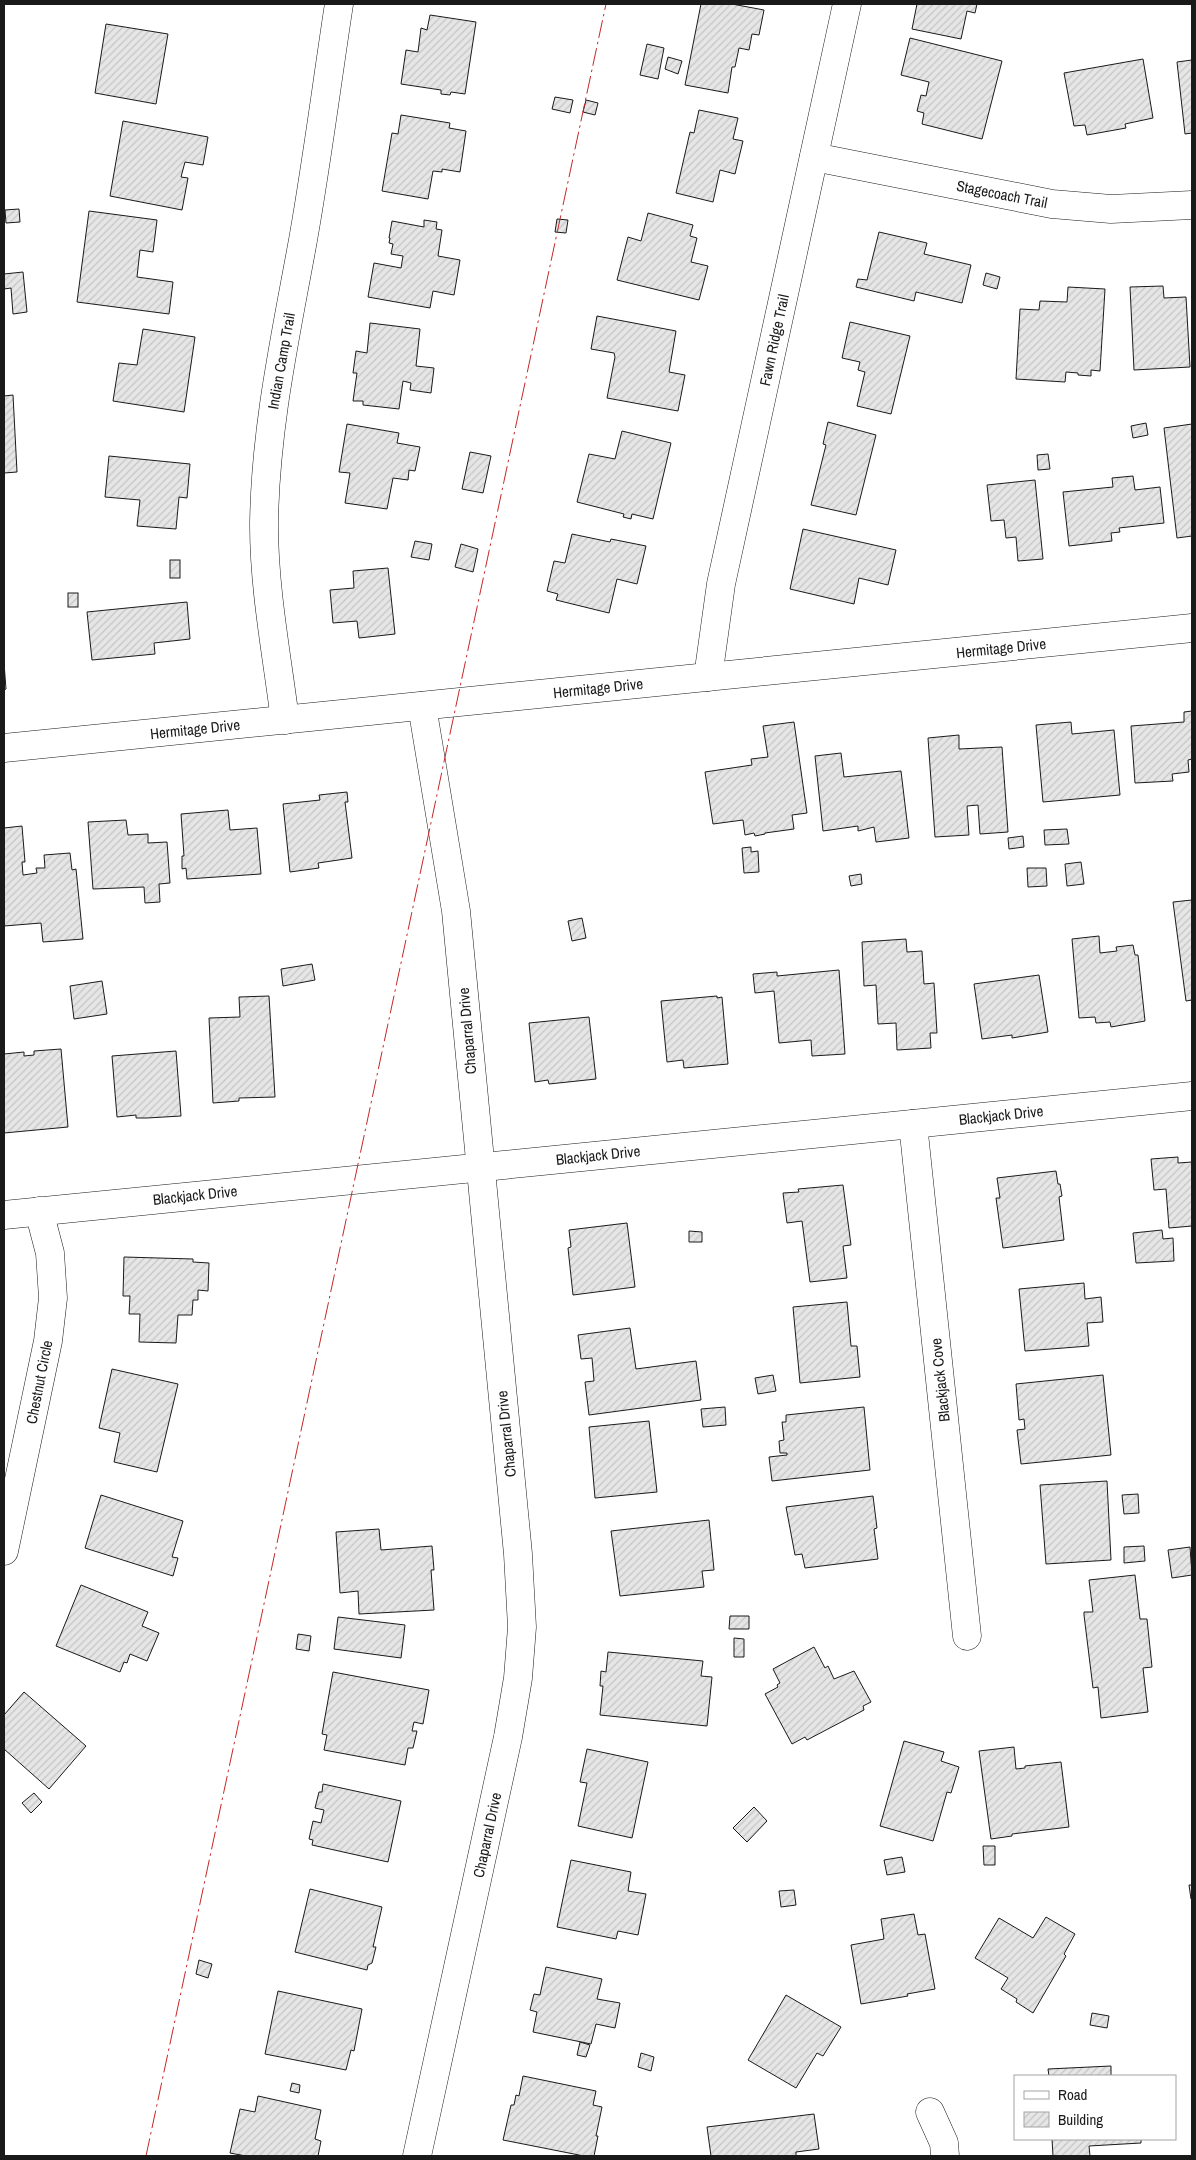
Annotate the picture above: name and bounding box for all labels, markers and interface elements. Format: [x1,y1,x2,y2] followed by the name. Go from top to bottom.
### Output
[955,175,1049,213] street label: Stagecoach Trail
[754,292,794,388] street label: Fawn Ridge Trail
[262,311,300,411] street label: Indian Camp Trail
[955,633,1047,663] street label: Hermitage Drive
[552,673,644,703] street label: Hermitage Drive
[149,714,241,744] street label: Hermitage Drive
[453,987,481,1075] street label: Chaparral Drive
[958,1100,1044,1130] street label: Blackjack Drive
[555,1140,641,1170] street label: Blackjack Drive
[152,1180,238,1210] street label: Blackjack Drive
[925,1337,955,1423] street label: Blackjack Cove
[21,1338,57,1426] street label: Chestnut Circle
[491,1390,521,1478] street label: Chaparral Drive
[468,1790,506,1880] street label: Chaparral Drive
[1014,2075,1176,2140] legend
[1058,2084,1087,2105] text: Road
[1058,2109,1103,2130] text: Building

